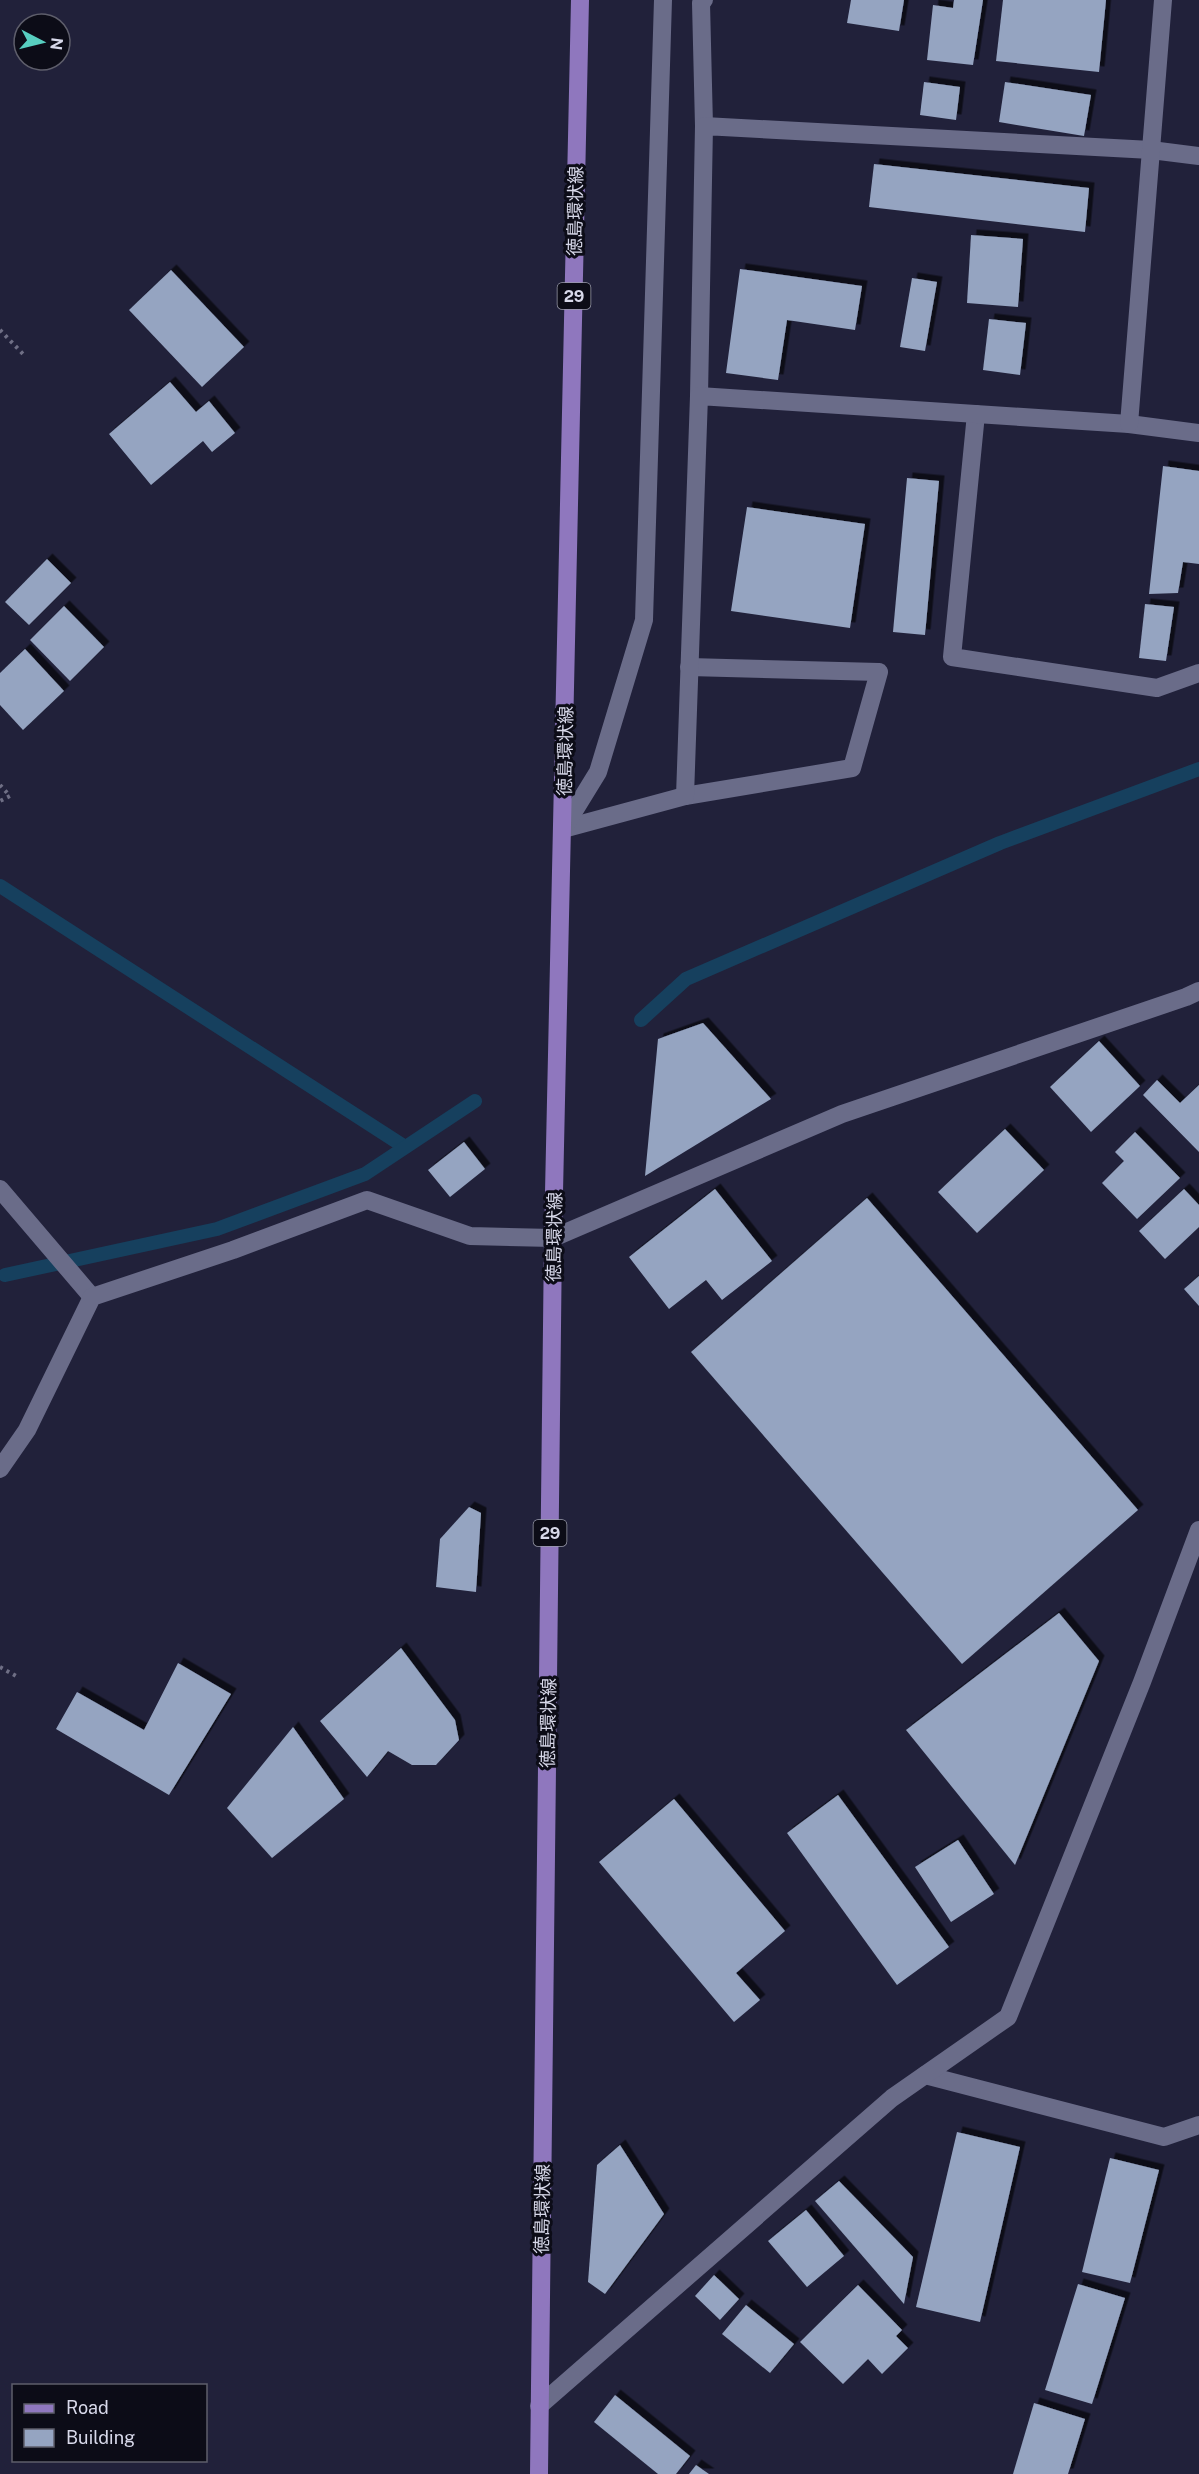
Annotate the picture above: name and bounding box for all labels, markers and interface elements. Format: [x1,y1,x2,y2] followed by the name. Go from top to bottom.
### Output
[12,12,72,72] north arrow
[46,36,67,51] text: N
[564,166,586,256] street label: 徳島環状線
[558,283,590,309] road number: 29
[554,706,576,796] street label: 徳島環状線
[543,1192,565,1282] street label: 徳島環状線
[534,1520,566,1546] road number: 29
[537,1678,559,1768] street label: 徳島環状線
[531,2164,553,2254] street label: 徳島環状線
[12,2384,207,2462] legend
[66,2397,109,2418] text: Road
[66,2427,135,2448] text: Building

